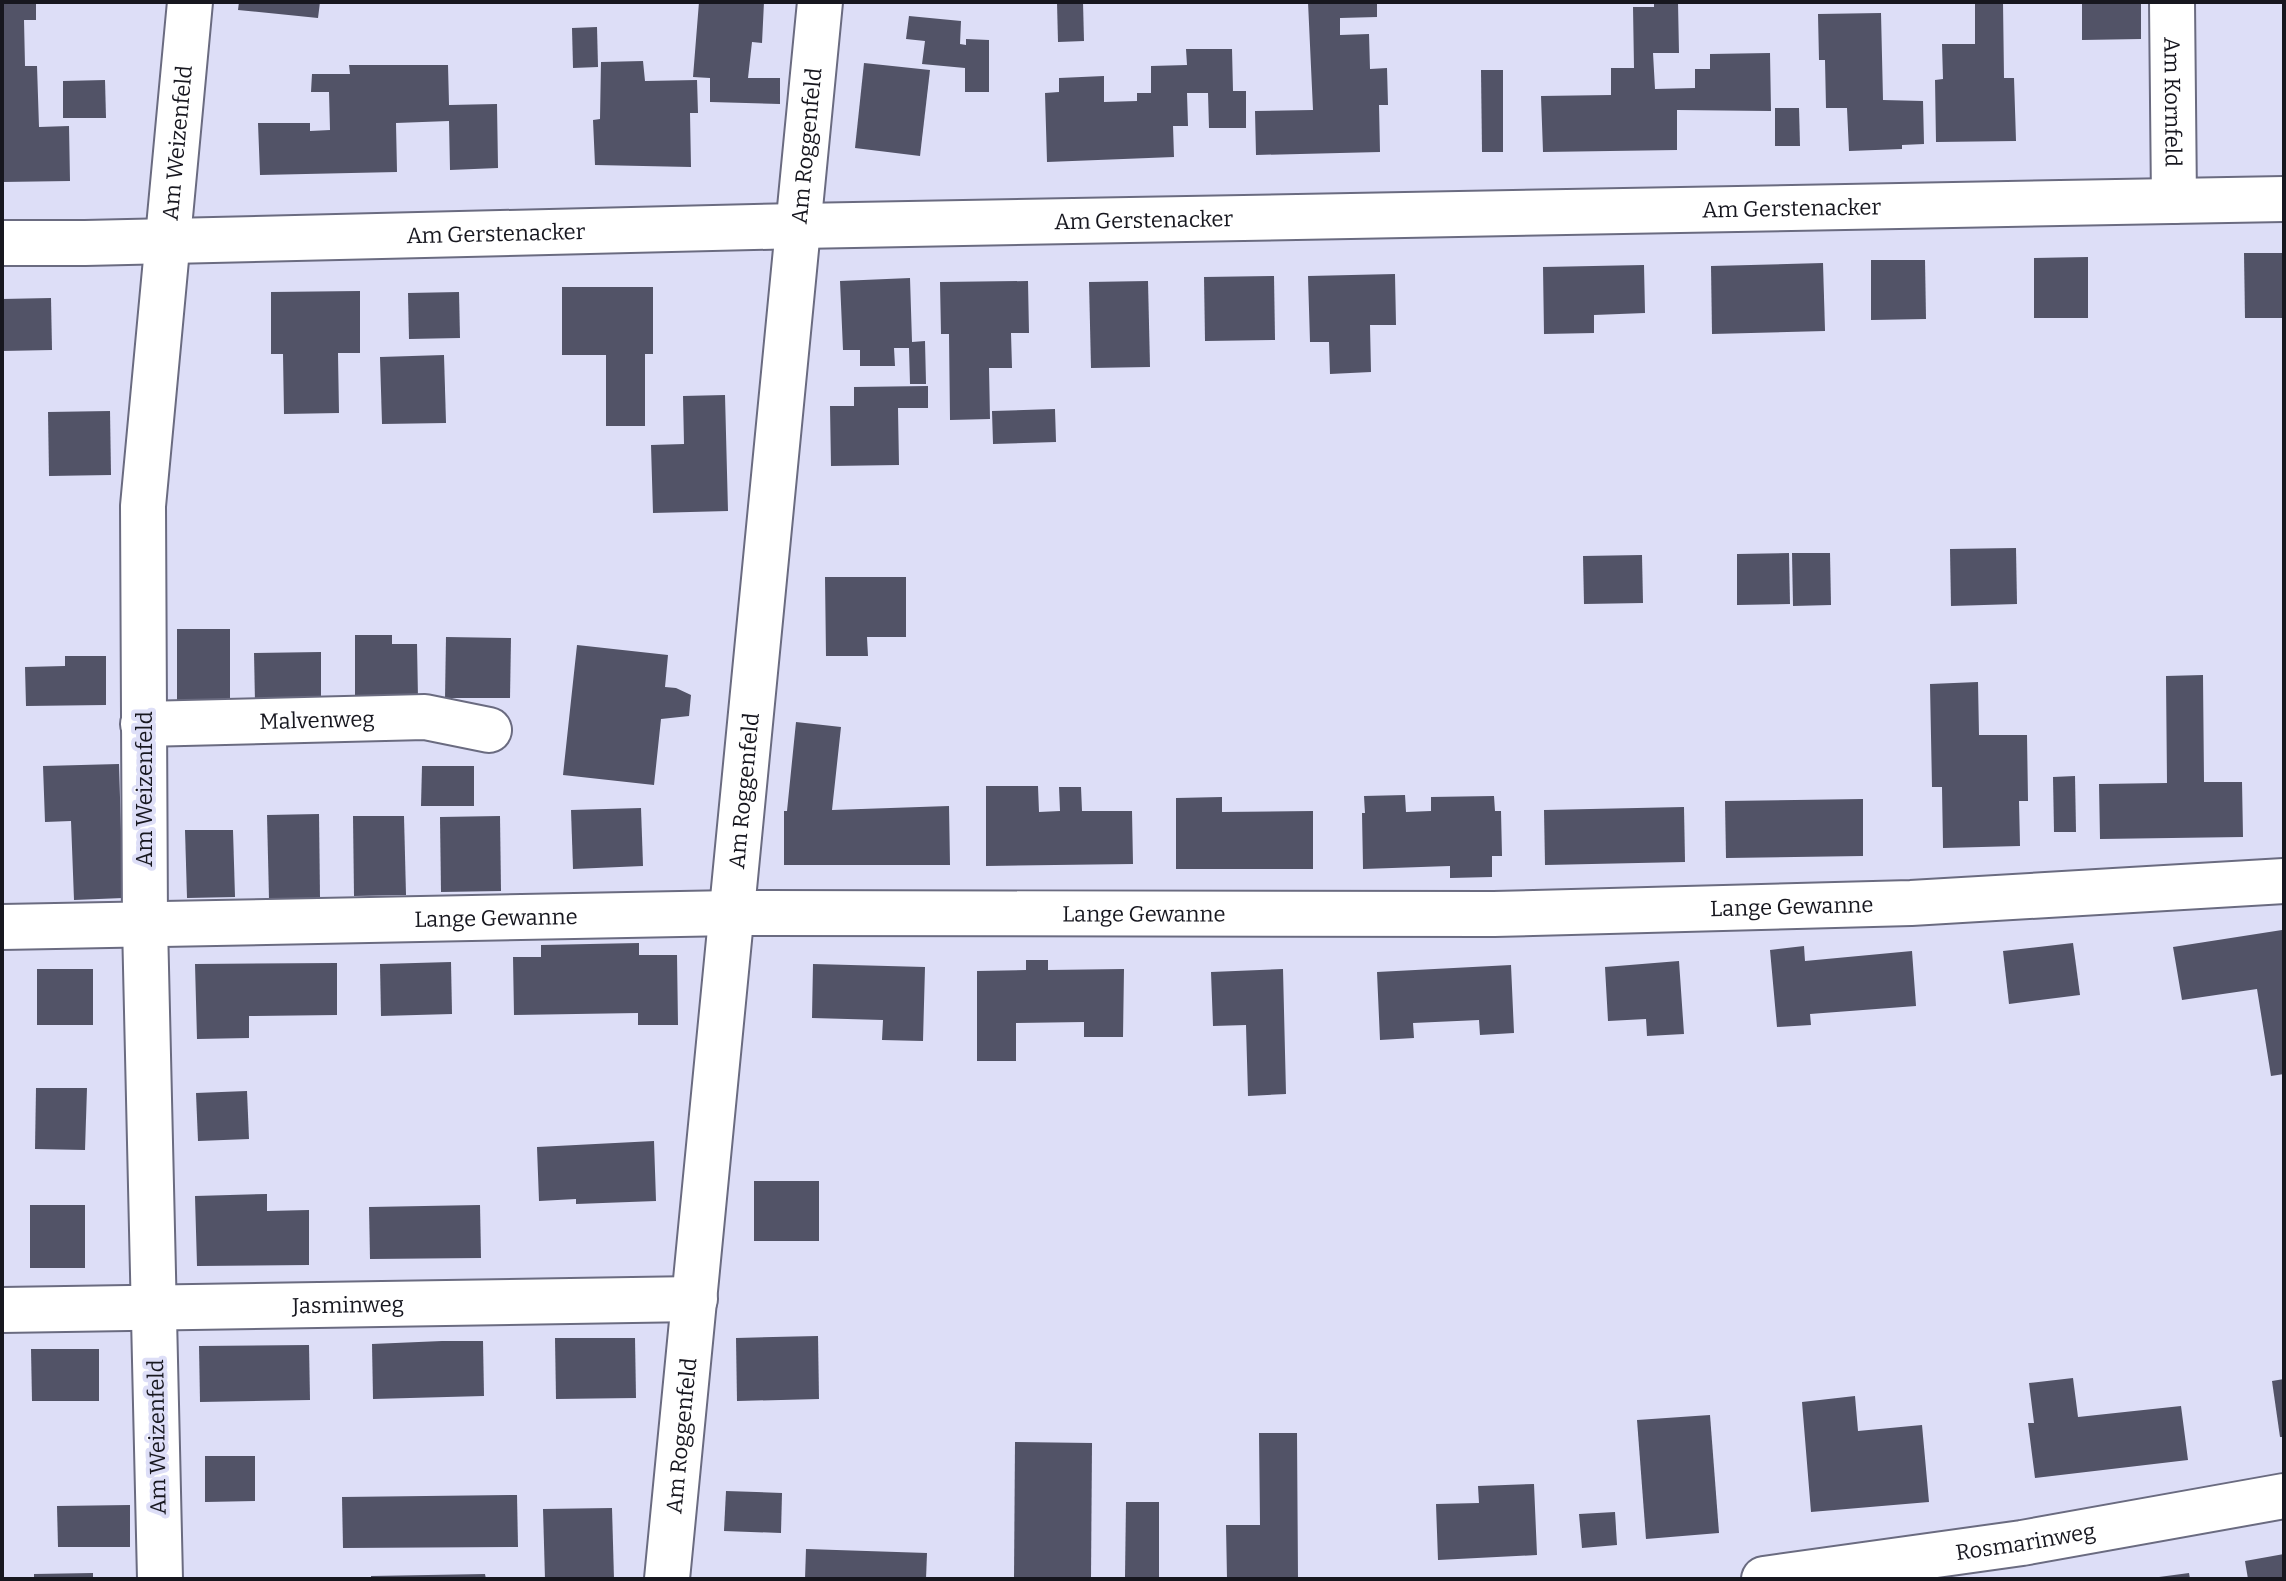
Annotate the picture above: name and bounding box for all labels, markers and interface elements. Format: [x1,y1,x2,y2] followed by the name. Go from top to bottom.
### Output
[2159,37,2187,167] street label: Am Kornfeld
[156,64,198,221] street label: Am Weizenfeld
[785,67,827,225] street label: Am Roggenfeld
[1702,193,1882,223] street label: Am Gerstenacker
[1054,205,1234,235] street label: Am Gerstenacker
[406,218,586,249] street label: Am Gerstenacker
[259,705,375,735] street label: Malvenweg
[131,711,158,867] street label: Am Weizenfeld
[722,711,764,870] street label: Am Roggenfeld
[1710,890,1874,922] street label: Lange Gewanne
[1062,900,1226,927] street label: Lange Gewanne
[414,902,578,933] street label: Lange Gewanne
[291,1290,404,1319] street label: Jasminweg
[660,1356,702,1515] street label: Am Roggenfeld
[142,1359,172,1515] street label: Am Weizenfeld
[1954,1517,2097,1566] street label: Rosmarinweg

